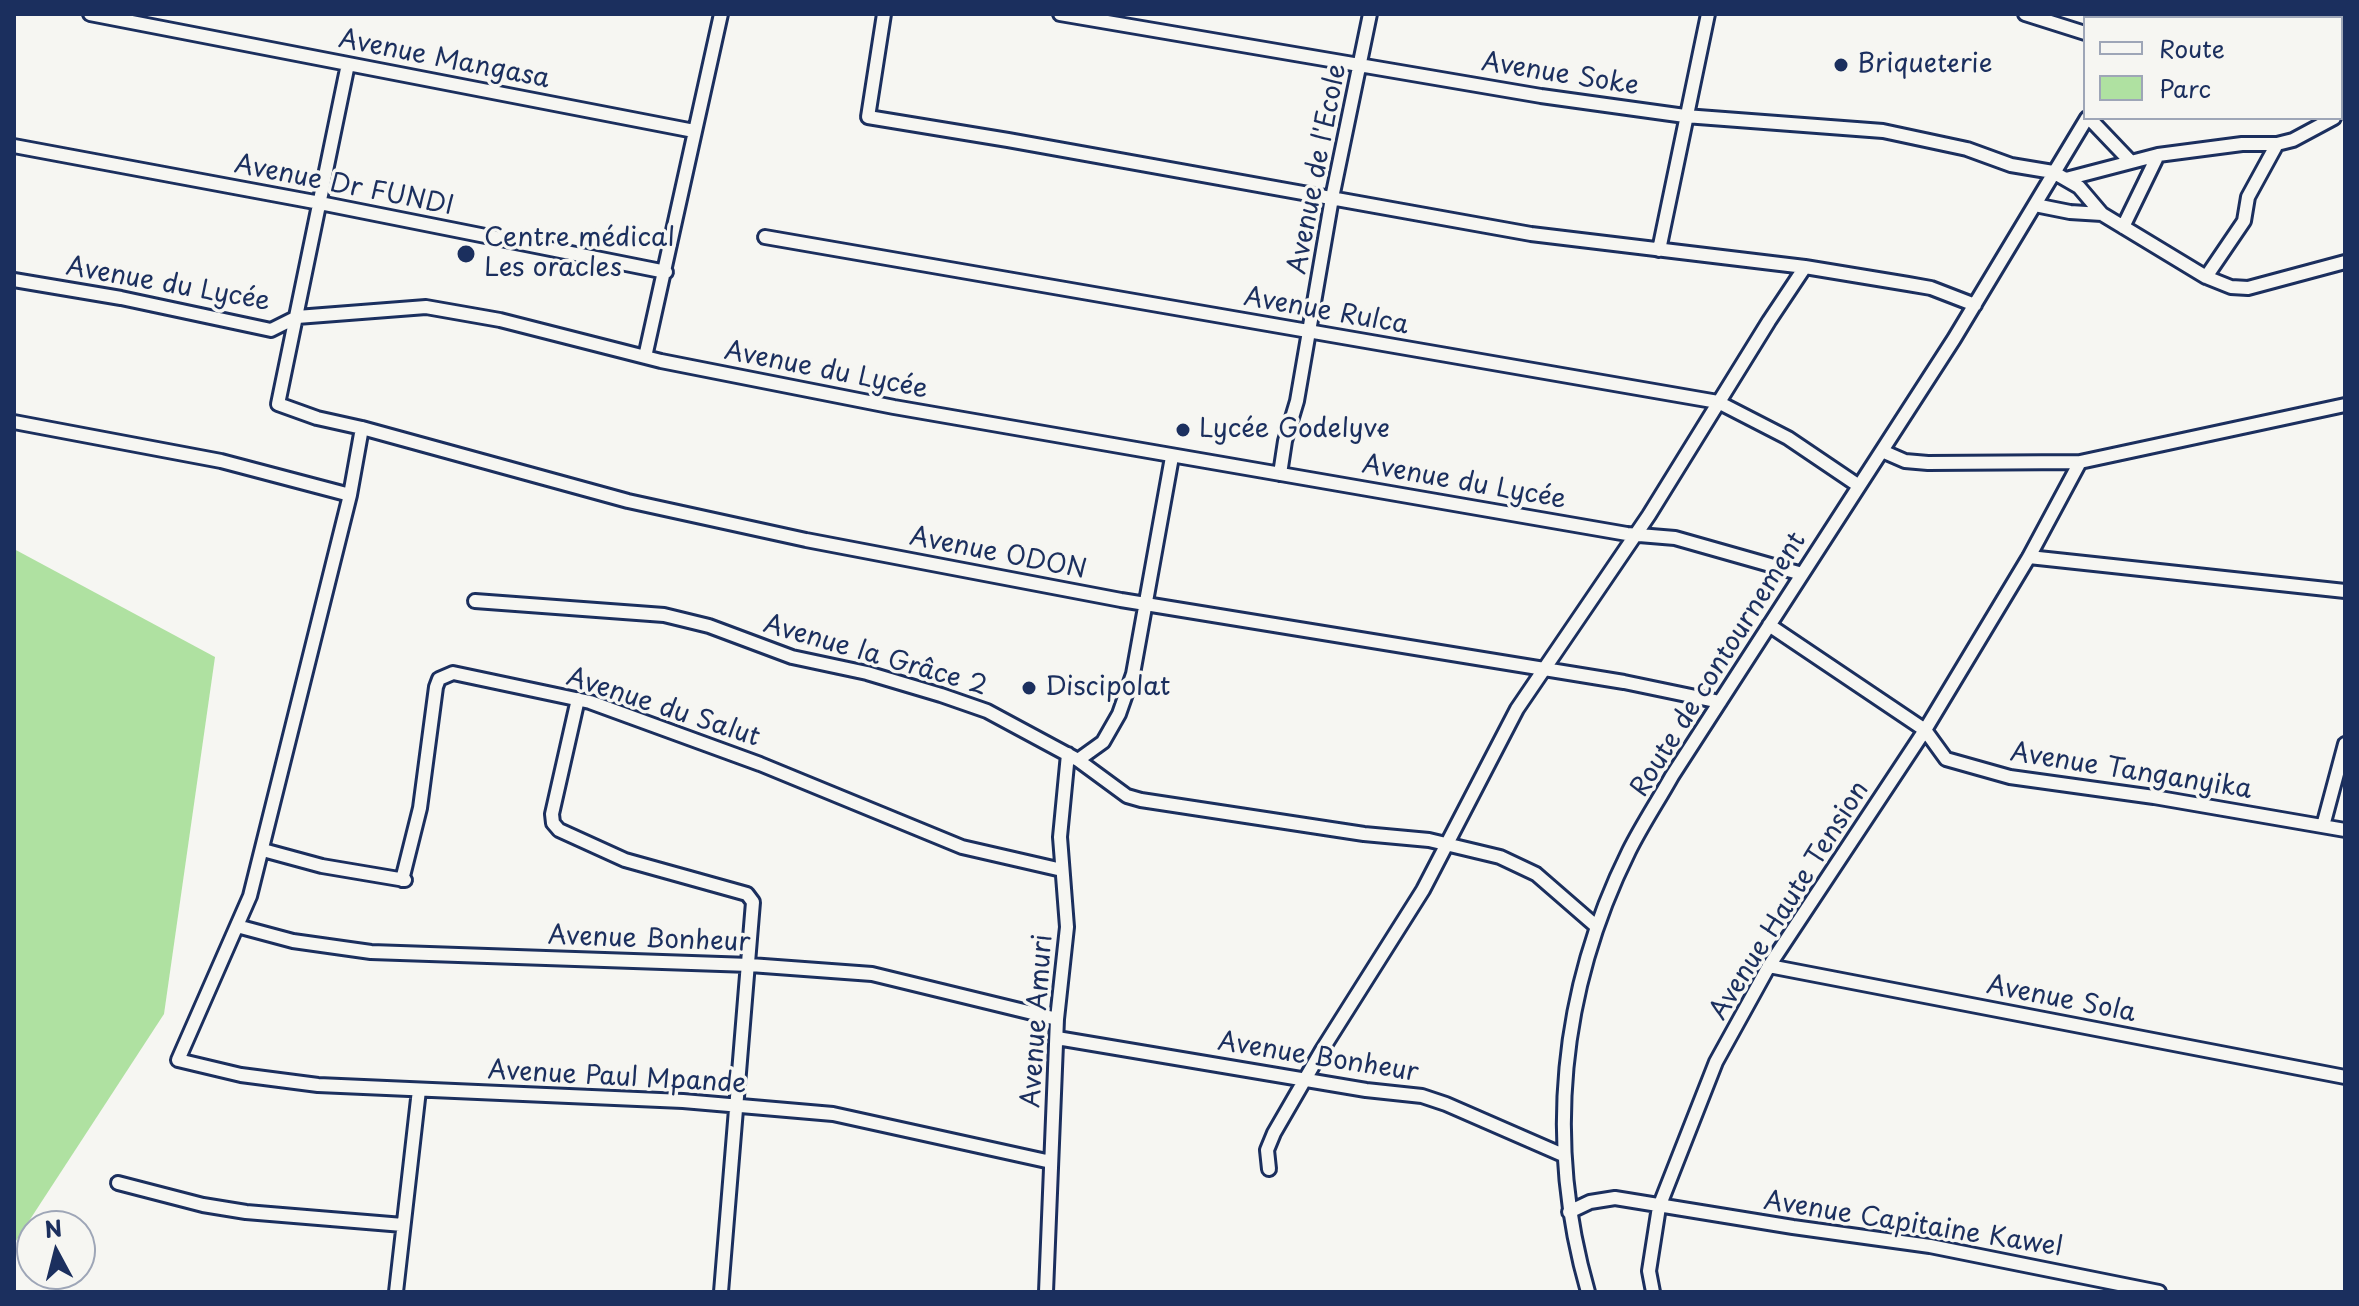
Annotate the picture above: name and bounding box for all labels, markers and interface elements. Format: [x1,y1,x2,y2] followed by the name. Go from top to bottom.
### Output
[2083,16,2343,120] legend
[336,24,552,96] street label: Avenue Mangasa
[2159,30,2225,66] text: Route
[1479,47,1641,103] street label: Avenue Soke
[1857,49,1993,81] place label: Briqueterie
[1832,56,1850,74] marker: Briqueterie
[1282,61,1354,277] street label: Avenue de l'Ecole
[2159,70,2211,106] text: Parc
[232,149,456,223] street label: Avenue Dr FUNDI
[484,223,675,284] place label: Centre médical Les oracles
[455,243,477,265] marker: Centre médical Les oracles
[64,252,272,318] street label: Avenue du Lycée
[1241,282,1411,342] street label: Avenue Rulca
[722,336,930,406] street label: Avenue du Lycée
[1199,414,1389,446] place label: Lycée Godelyve
[1174,421,1192,439] marker: Lycée Godelyve
[1360,450,1568,516] street label: Avenue du Lycée
[907,522,1089,586] street label: Avenue ODON
[1625,527,1813,803] street label: Route de contournement
[760,609,990,703] street label: Avenue la Grâce 2
[562,662,764,754] street label: Avenue du Salut
[1045,672,1170,704] place label: Discipolat
[1020,679,1038,697] marker: Discipolat
[2008,738,2254,806] street label: Avenue Tanganyika
[1704,776,1876,1026] street label: Avenue Haute Tension
[547,921,751,959] street label: Avenue Bonheur
[1016,933,1060,1109] street label: Avenue Amuri
[1984,970,2138,1030] street label: Avenue Sola
[1215,1027,1421,1089] street label: Avenue Bonheur
[487,1056,747,1100] street label: Avenue Paul Mpande
[1761,1186,2065,1264] street label: Avenue Capitaine Kawel
[16,1210,96,1290] north arrow
[43,1210,64,1245] text: N

